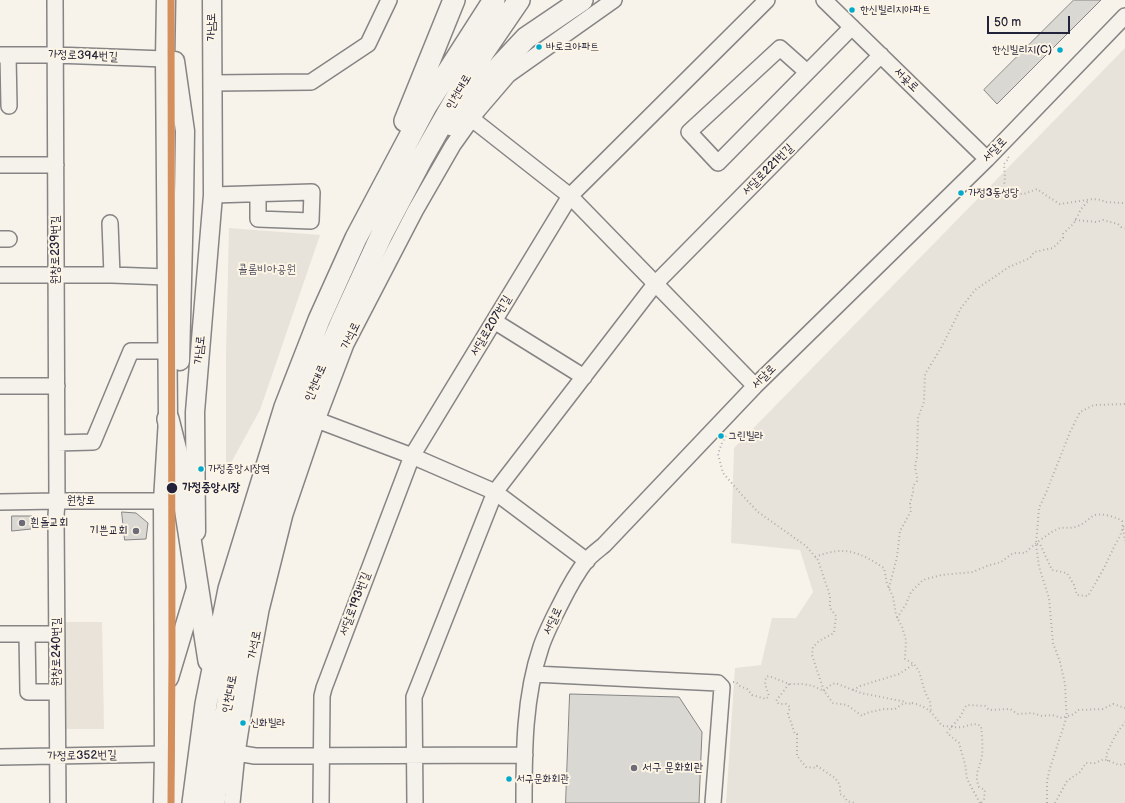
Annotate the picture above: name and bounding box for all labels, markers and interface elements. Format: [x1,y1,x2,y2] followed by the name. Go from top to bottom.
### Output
[860,3,931,17] place label: 한신빌리지아파트
[847,5,857,15] marker: 한신빌리지아파트
[989,8,1072,34] scale bar
[205,13,219,41] street label: 가남로
[994,15,1021,30] text: 50 m
[546,40,599,54] place label: 바로크아파트
[534,42,544,52] marker: 바로크아파트
[992,43,1052,57] place label: 한신빌리지(C)
[1055,45,1065,55] marker: 한신빌리지(C)
[48,48,118,64] street label: 가정로394번길
[891,65,921,95] street label: 서곶로
[443,72,475,112] street label: 인천대로
[980,135,1010,165] street label: 서달로
[739,141,797,199] street label: 서달로221번길
[968,186,1019,200] place label: 가정3동성당
[956,188,966,198] marker: 가정3동성당
[49,215,63,285] street label: 원창로239번길
[238,263,296,277] park label: 콜롬비아공원
[467,293,515,359] street label: 서달로207번길
[338,320,364,352] street label: 가석로
[192,335,208,365] street label: 가남로
[302,362,330,404] street label: 인천대로
[749,362,779,392] street label: 서달로
[728,429,763,443] place label: 그린빌라
[716,431,726,441] marker: 그린빌라
[208,462,270,476] place label: 가정중앙시장역
[196,464,206,474] marker: 가정중앙시장역
[165,481,179,495] marker: 가정중앙시장
[182,481,240,495] place label: 가정중앙시장
[67,494,95,508] street label: 원창로
[30,516,69,530] place label: 흰돌교회
[17,518,27,528] marker: 흰돌교회
[89,524,128,538] place label: 기쁜교회
[131,526,141,536] marker: 기쁜교회
[336,570,374,638] street label: 서달로193번길
[540,605,566,637] street label: 서달로
[50,617,64,687] street label: 원창로240번길
[245,629,265,661] street label: 가석로
[220,674,240,714] street label: 인천대로
[250,716,285,730] place label: 신화빌라
[238,718,248,728] marker: 신화빌라
[47,748,117,764] street label: 가정로352번길
[642,761,703,775] place label: 서구 문화회관
[629,763,639,773] marker: 서구 문화회관
[516,772,569,786] place label: 서구문화회관
[504,774,514,784] marker: 서구문화회관

